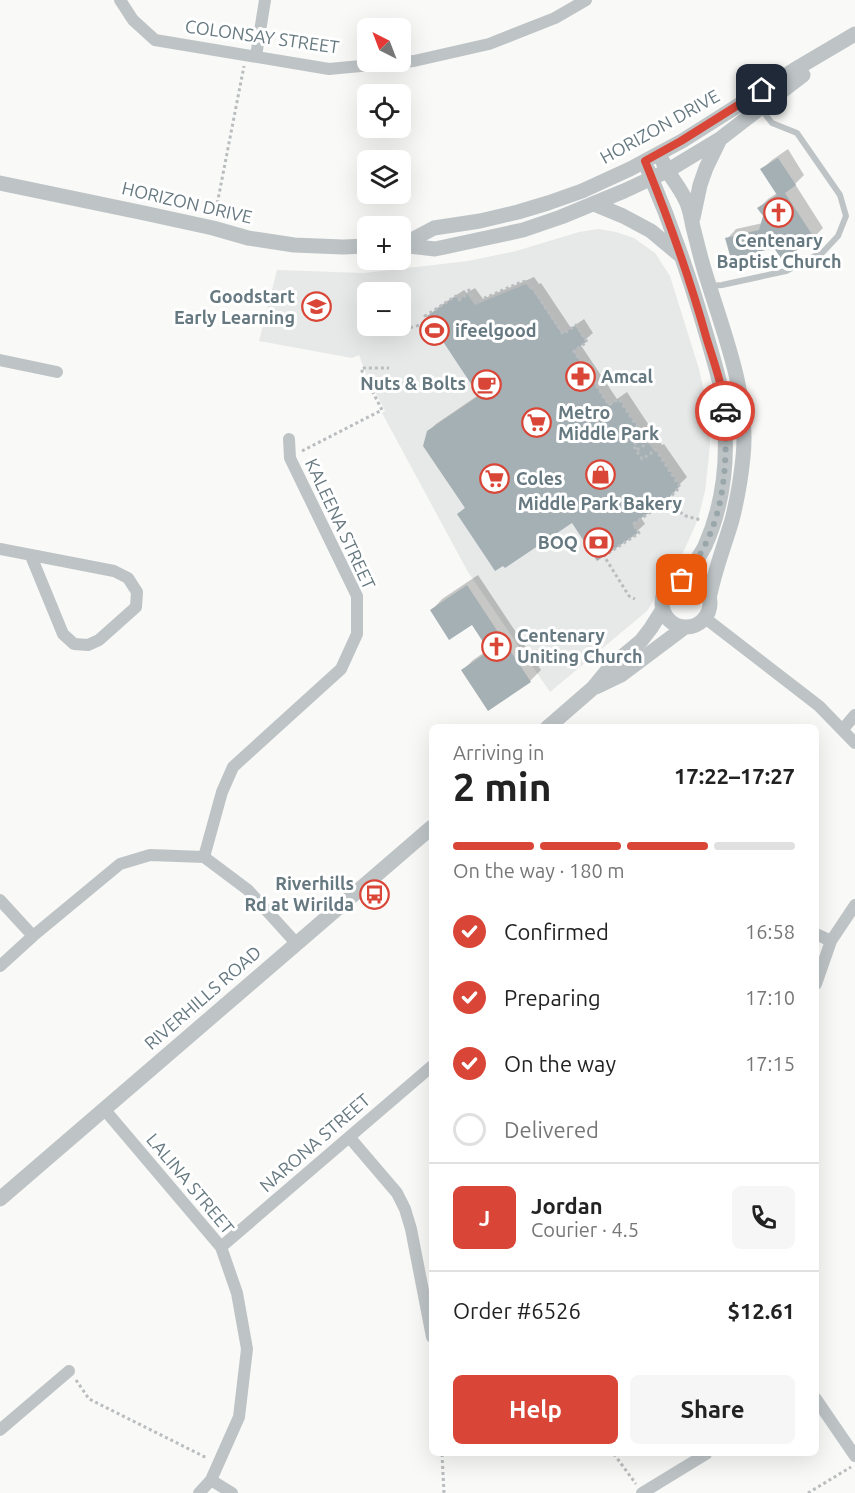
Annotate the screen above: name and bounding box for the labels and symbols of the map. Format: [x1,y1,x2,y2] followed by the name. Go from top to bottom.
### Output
[184,15,341,57] street label: COLONSAY STREET
[357,18,411,72] north arrow
[736,64,787,115] pin
[596,85,723,167] street label: HORIZON DRIVE
[120,177,254,227] street label: HORIZON DRIVE
[763,196,795,228] church icon: Centenary Baptist Church
[717,230,841,271] place label: Centenary Baptist Church
[174,286,295,327] place label: Goodstart Early Learning
[300,291,332,323] school or university icon: Goodstart Early Learning
[418,315,450,347] sports icon: ifeelgood
[455,320,537,340] place label: ifeelgood
[564,361,596,393] pharmacy icon: Amcal
[601,366,653,386] place label: Amcal
[471,368,503,400] cafe icon: Nuts & Bolts
[360,373,466,393] place label: Nuts & Bolts
[695,381,755,441] courier
[558,402,659,443] place label: Metro Middle Park
[521,407,553,439] supermarket icon: Metro Middle Park
[302,455,380,592] street label: KALEENA STREET
[584,459,616,491] shop icon: Middle Park Bakery
[479,463,511,495] supermarket icon: Coles
[516,468,563,488] place label: Coles
[518,493,683,513] place label: Middle Park Bakery
[583,527,615,559] bank icon: BOQ
[538,532,578,552] place label: BOQ
[656,554,707,605] pin
[517,625,643,666] place label: Centenary Uniting Church
[480,630,512,662] church icon: Centenary Uniting Church
[245,873,354,914] place label: Riverhills Rd at Wirilda
[359,878,391,910] bus stop icon: Riverhills Rd at Wirilda
[140,941,264,1053] street label: RIVERHILLS ROAD
[255,1089,373,1195] street label: NARONA STREET
[143,1129,238,1238] street label: LALINA STREET

